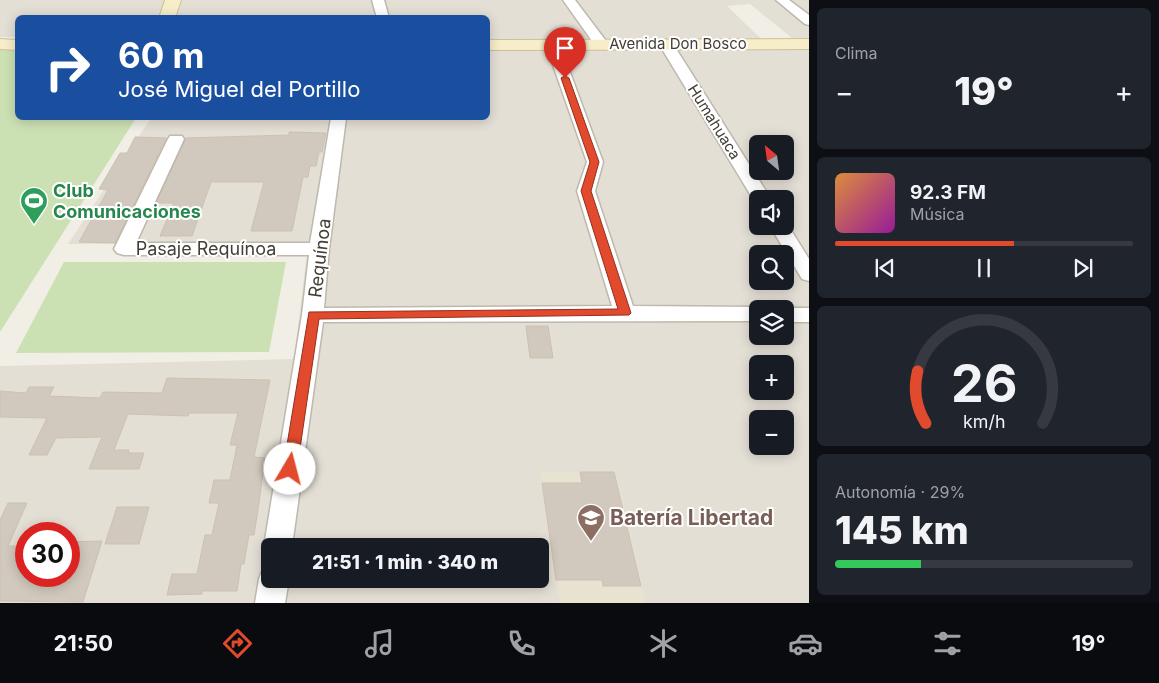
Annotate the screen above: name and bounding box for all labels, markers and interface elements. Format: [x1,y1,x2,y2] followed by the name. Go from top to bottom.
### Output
[544,27,586,78] pin
[118,34,205,76] text: 60 m
[551,34,579,62] icon: arrive
[609,34,747,53] street label: Avenida Don Bosco
[35,35,100,100] icon: right
[835,43,877,63] text: Clima
[954,68,1014,114] text: 19°
[835,75,854,109] text: −
[1114,75,1133,109] text: +
[118,76,360,102] text: José Miguel del Portillo
[684,81,745,163] street label: Humahuaca
[749,135,794,180] north arrow
[749,135,794,455] map controls
[53,180,201,222] place label: Club Comunicaciones
[910,181,986,204] text: 92.3 FM
[19,186,49,225] sports icon: Club Comunicaciones
[749,190,794,235] button: sound
[910,204,965,224] text: Música
[304,217,335,299] street label: Requínoa
[136,238,276,259] street label: Pasaje Requínoa
[749,245,794,290] button: search
[871,254,899,282] icon: previous
[970,254,998,282] icon: pause
[1069,254,1097,282] icon: next
[749,300,794,345] button: layers
[951,352,1017,415] text: 26
[749,355,794,400] button: +
[749,410,794,455] button: −
[963,411,1005,432] text: km/h
[263,442,315,494] position arrow
[835,482,965,502] text: Autonomía · 29%
[576,503,606,542] school or university icon: Batería Libertad
[610,505,773,530] place label: Batería Libertad
[835,507,969,553] text: 145 km
[15,522,80,587] speed limit sign: 30
[312,551,498,574] text: 21:51 · 1 min · 340 m
[220,626,255,661] icon: directions
[362,626,397,661] icon: music
[504,626,539,661] icon: phone
[646,626,681,661] icon: climate
[788,626,823,661] icon: car
[930,626,965,661] icon: filters
[53,630,113,656] text: 21:50
[1072,630,1106,656] text: 19°

